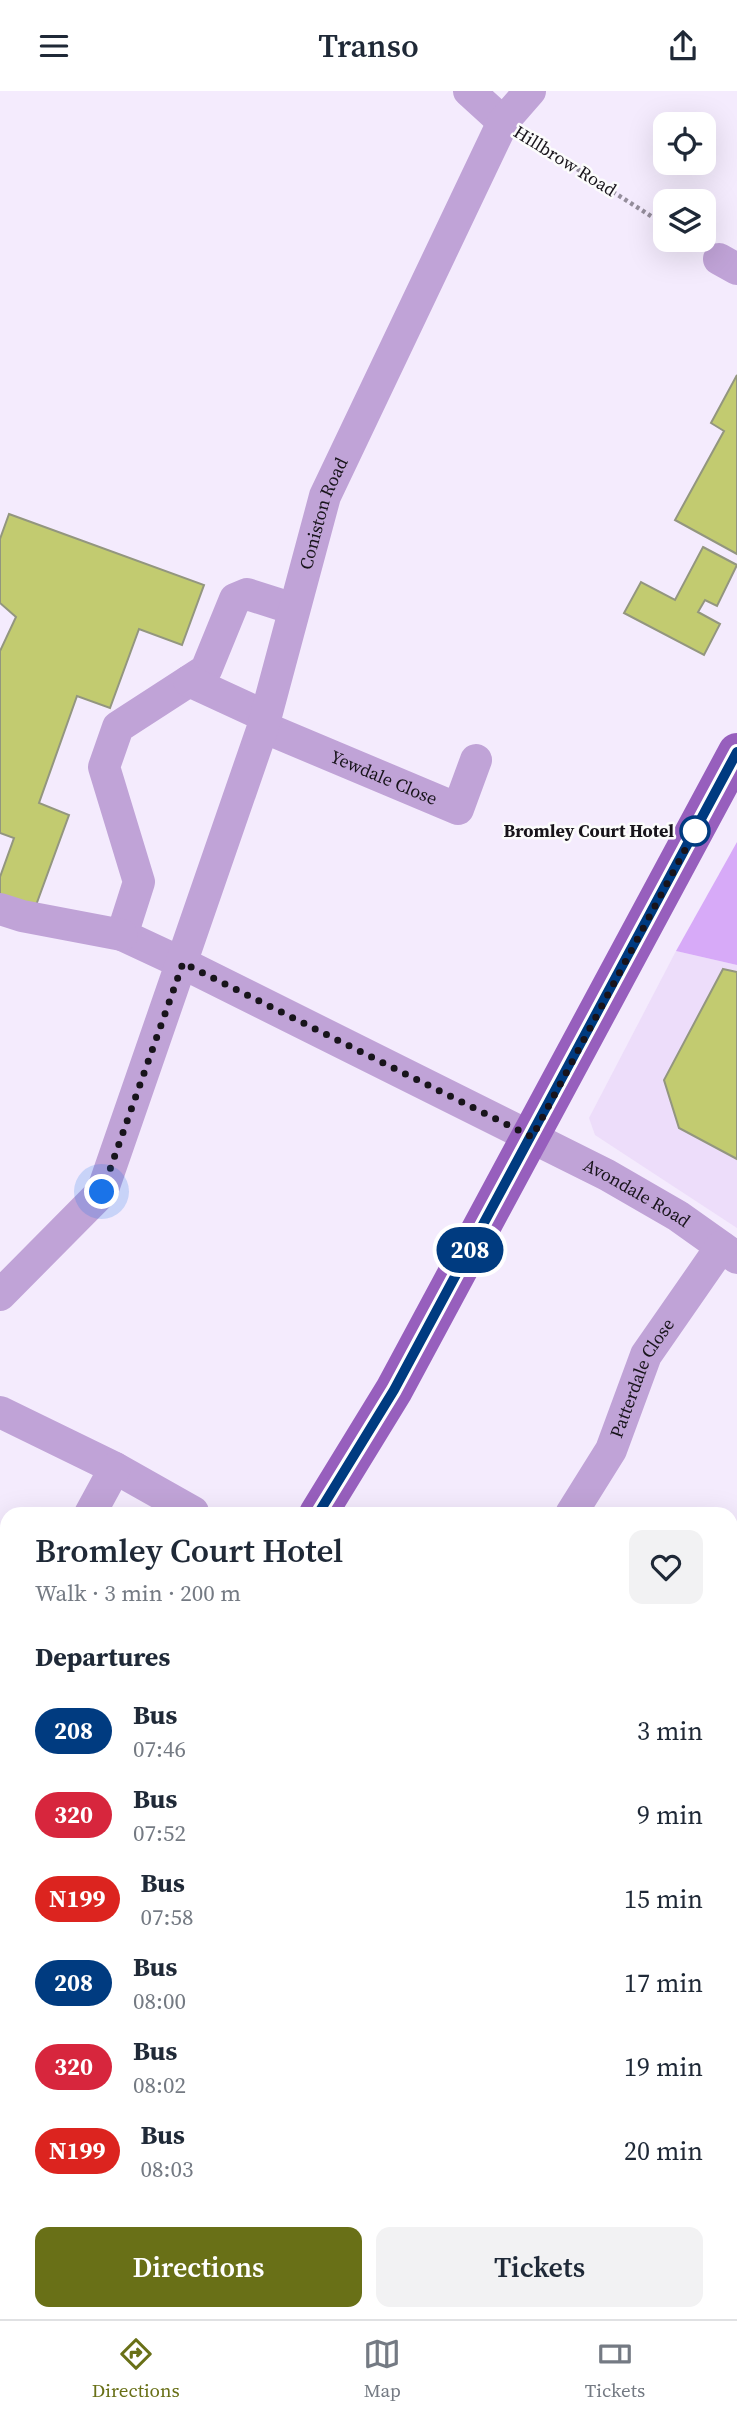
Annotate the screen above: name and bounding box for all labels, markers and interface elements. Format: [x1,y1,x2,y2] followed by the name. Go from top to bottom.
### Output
[318,24,419,68] text: Transo
[35,27,73,65] icon: menu
[664,27,702,65] icon: share
[653,112,716,252] map controls
[653,112,716,175] button: locate
[509,119,621,202] street label: Hillbrow Road
[653,189,716,252] button: layers
[293,453,354,572] street label: Coniston Road
[327,744,441,811] street label: Yewdale Close
[680,816,710,846] marker: Bromley Court Hotel
[504,818,674,843] place label: Bromley Court Hotel
[579,1152,696,1233] street label: Avondale Road
[84,1174,119,1209] your location
[430,1227,510,1273] line badge: 208
[450,1233,490,1266] text: 208
[603,1313,680,1441] street label: Patterdale Close
[35,1528,343,1573] text: Bromley Court Hotel
[629,1530,703,1604] button: heart
[35,1577,241,1609] text: Walk · 3 min · 200 m
[35,1639,170,1675] text: Departures
[133,1697,177,1733] text: Bus
[637,1713,703,1749] text: 3 min
[54,1714,93,1747] text: 208
[133,1733,186,1765] text: 07:46
[133,1781,177,1817] text: Bus
[637,1797,703,1833] text: 9 min
[54,1798,93,1831] text: 320
[133,1817,186,1849] text: 07:52
[141,1865,185,1901] text: Bus
[624,1881,703,1917] text: 15 min
[49,1882,106,1915] text: N199
[141,1901,193,1933] text: 07:58
[133,1949,177,1985] text: Bus
[624,1965,703,2001] text: 17 min
[54,1966,93,1999] text: 208
[133,1985,186,2017] text: 08:00
[133,2033,177,2069] text: Bus
[624,2049,703,2085] text: 19 min
[54,2050,93,2083] text: 320
[133,2069,186,2101] text: 08:02
[141,2117,185,2153] text: Bus
[624,2133,703,2169] text: 20 min
[49,2134,106,2167] text: N199
[141,2153,193,2185] text: 08:03
[35,2227,362,2307] button: Directions
[376,2227,703,2307] button: Tickets
[92,2335,180,2403] tab: Directions
[363,2335,401,2403] tab: Map
[585,2335,645,2403] tab: Tickets

